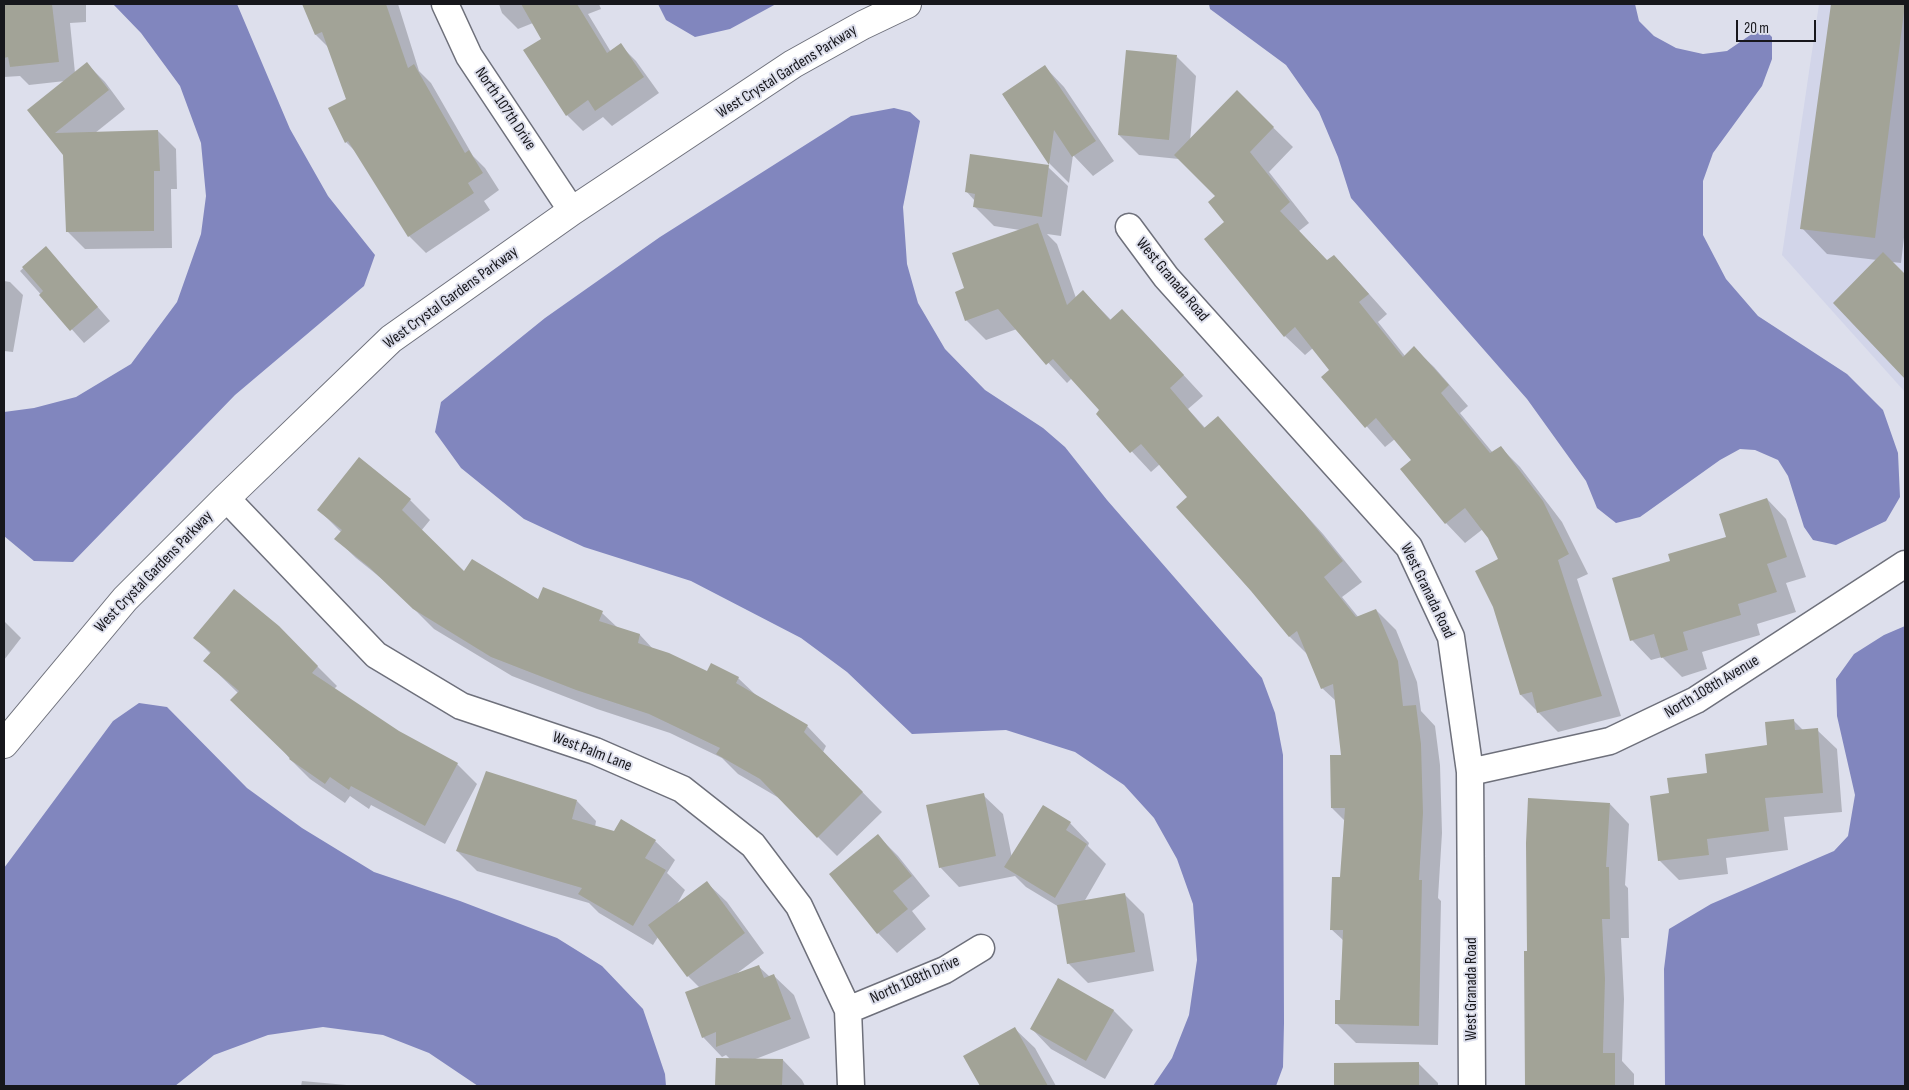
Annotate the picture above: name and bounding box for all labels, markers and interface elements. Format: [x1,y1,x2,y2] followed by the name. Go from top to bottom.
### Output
[1739,10,1819,42] scale bar
[1744,19,1769,38] text: 20 m
[713,21,861,123] street label: West Crystal Gardens Parkway
[470,64,540,154] street label: North 107th Drive
[1131,234,1213,326] street label: West Granada Road
[380,243,522,353] street label: West Crystal Gardens Parkway
[91,507,217,637] street label: West Crystal Gardens Parkway
[1396,540,1458,642] street label: West Granada Road
[1661,651,1763,723] street label: North 108th Avenue
[550,728,634,776] street label: West Palm Lane
[1462,937,1482,1041] street label: West Granada Road
[867,952,963,1008] street label: North 108th Drive

